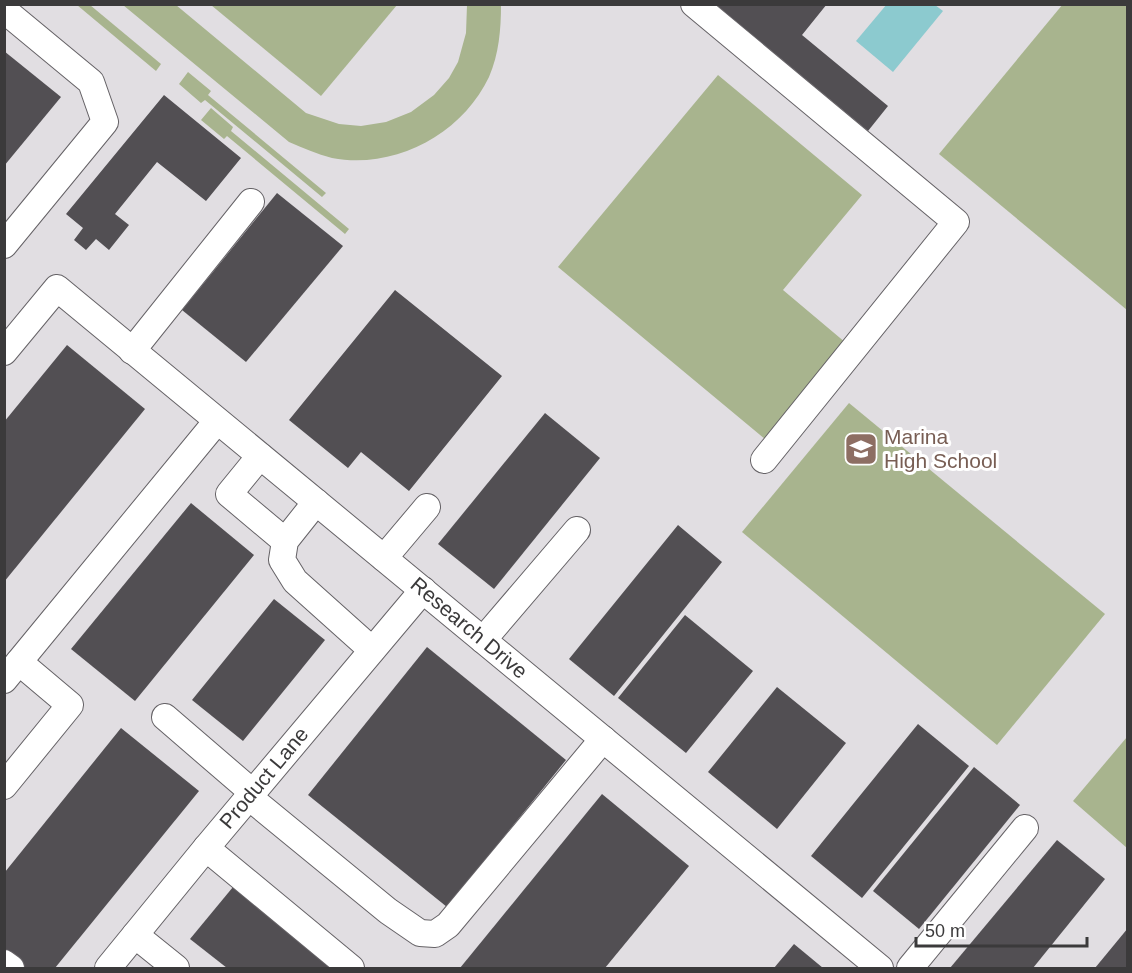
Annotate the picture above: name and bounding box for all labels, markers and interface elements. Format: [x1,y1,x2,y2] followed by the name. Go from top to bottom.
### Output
[884,425,997,472] place label: Marina High School
[843,431,879,467] school or university icon: Marina High School
[406,572,532,683] street label: Research Drive
[215,722,313,833] street label: Product Lane
[916,910,1087,948] scale bar
[925,921,965,941] text: 50 m

